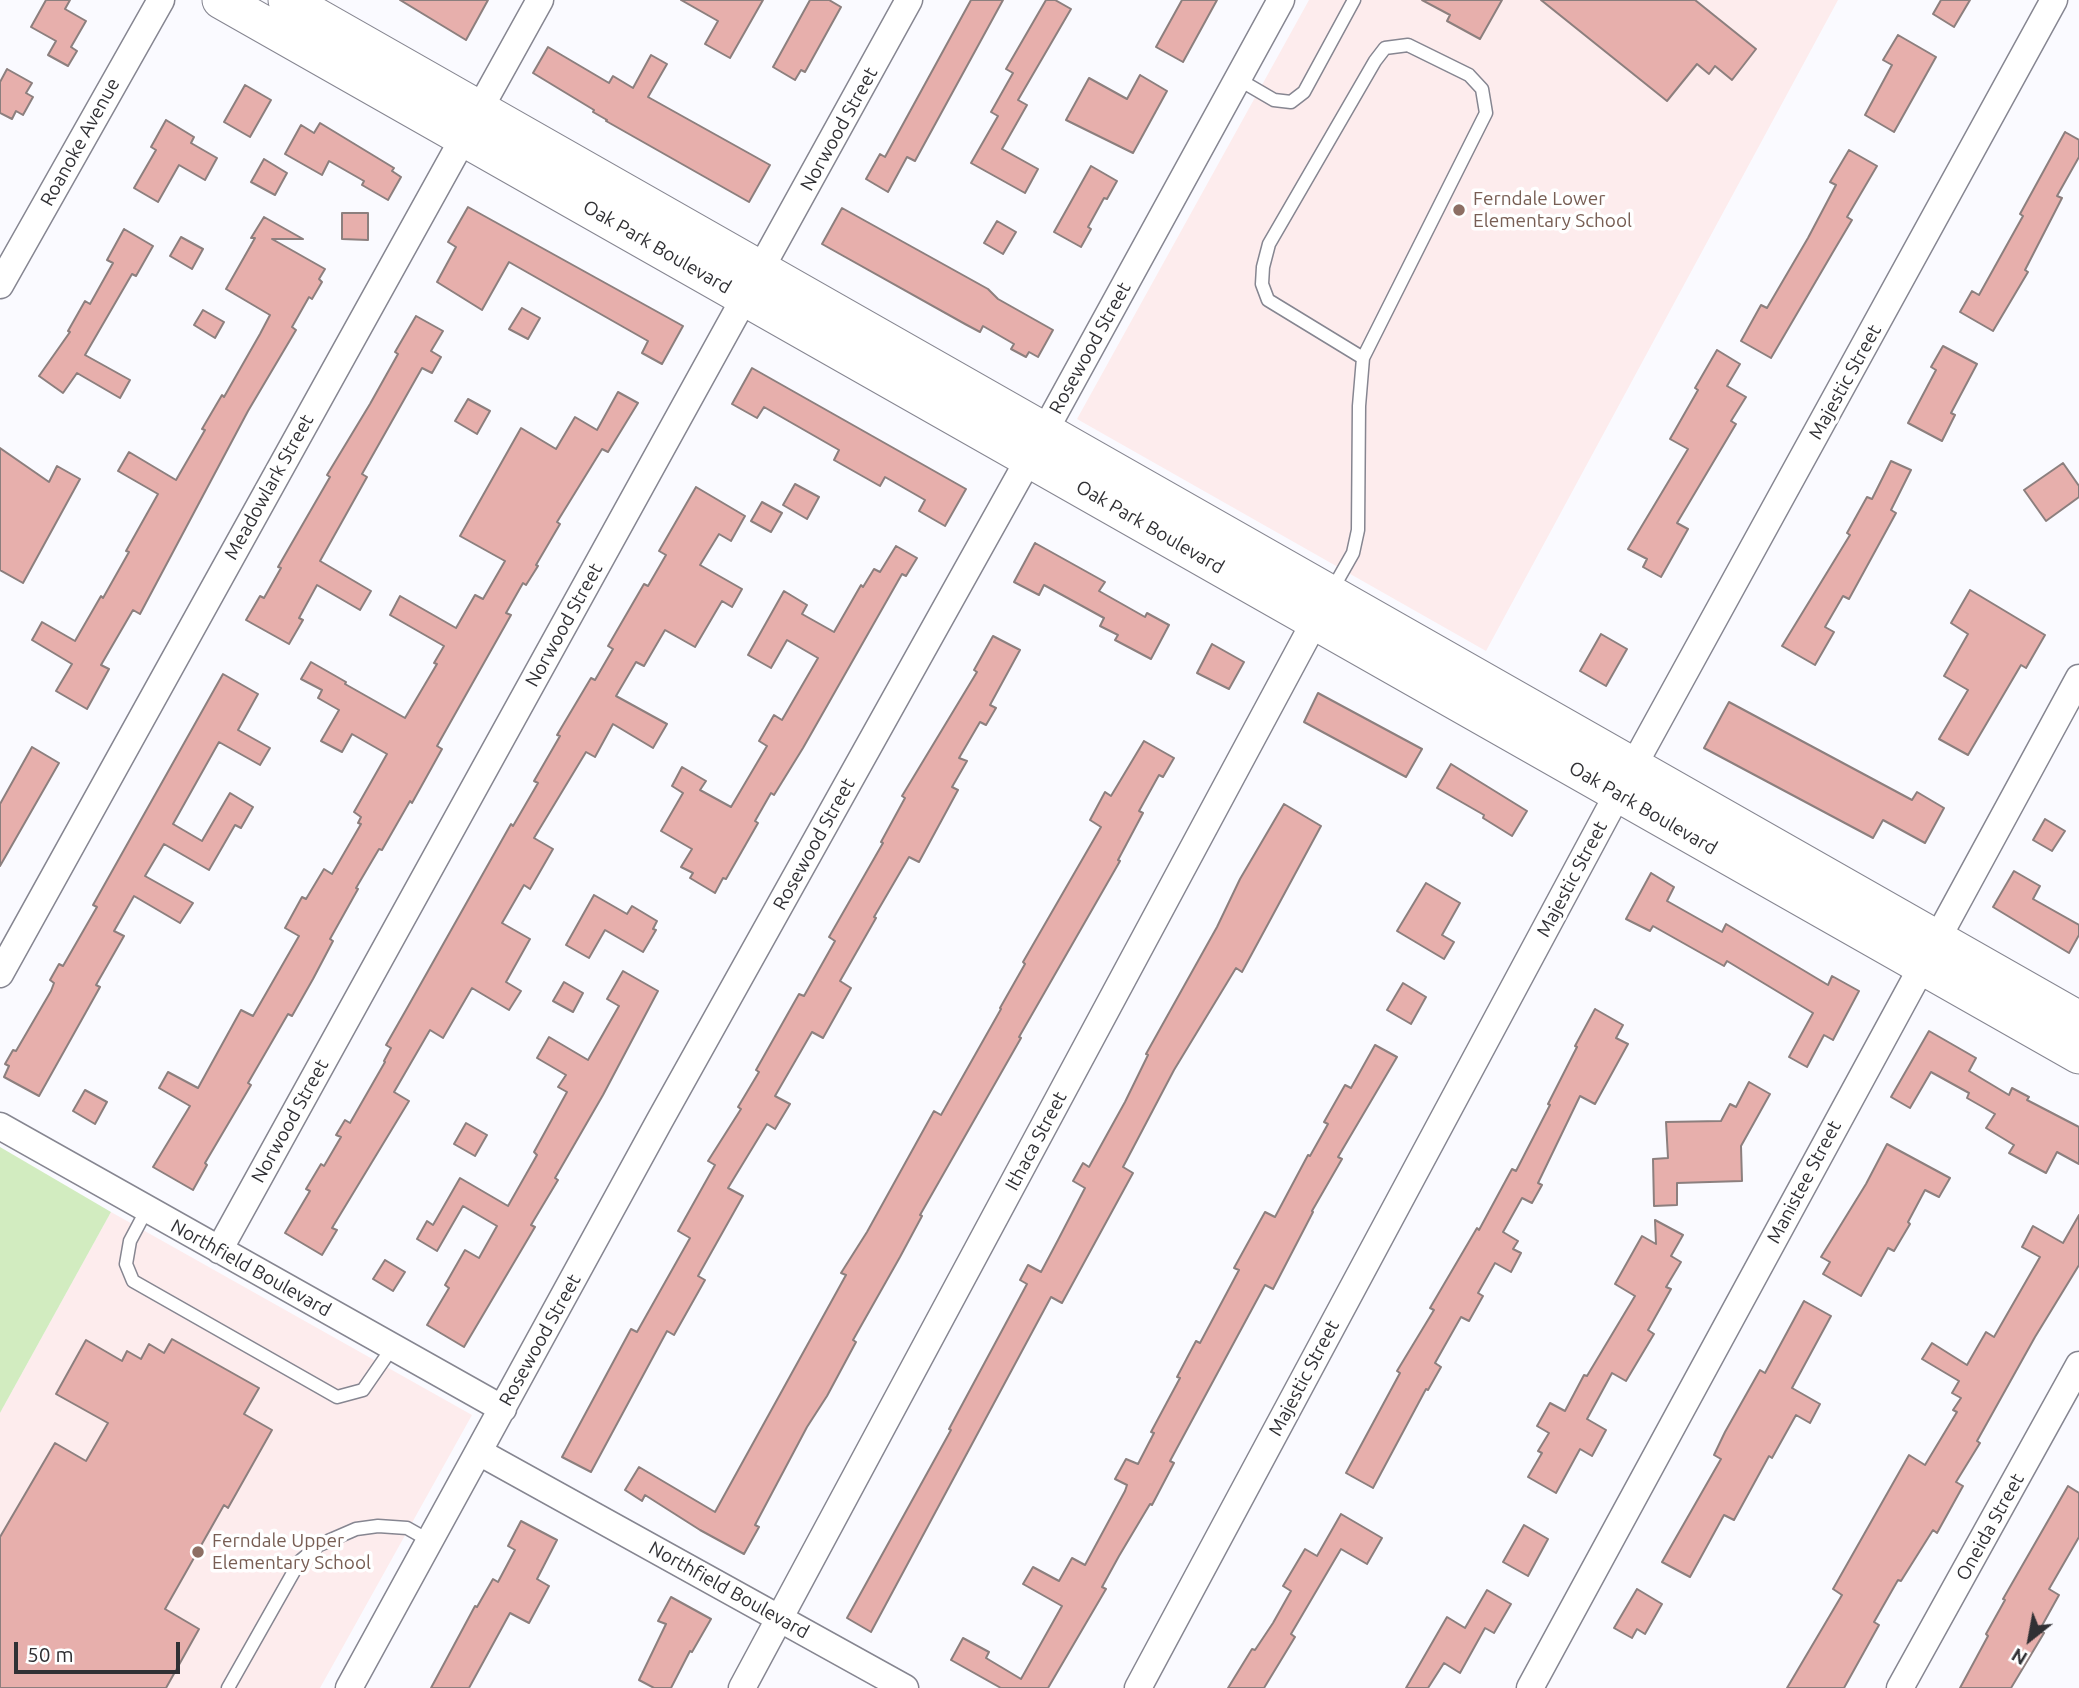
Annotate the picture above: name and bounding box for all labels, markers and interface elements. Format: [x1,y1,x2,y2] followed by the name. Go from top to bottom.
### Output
[796,63,882,195] street label: Norwood Street
[35,74,125,210] street label: Roanoke Avenue
[1473,188,1632,232] place label: Ferndale Lower Elementary School
[579,195,735,299] street label: Oak Park Boulevard
[1451,202,1467,218] marker: Ferndale Lower Elementary School
[1044,278,1136,418] street label: Rosewood Street
[1804,321,1886,443] street label: Majestic Street
[220,410,318,564] street label: Meadowlark Street
[1072,475,1228,579] street label: Oak Park Boulevard
[521,559,607,691] street label: Norwood Street
[1565,756,1721,860] street label: Oak Park Boulevard
[768,774,860,914] street label: Rosewood Street
[1532,817,1612,941] street label: Majestic Street
[247,1055,333,1187] street label: Norwood Street
[1000,1088,1072,1194] street label: Ithaca Street
[1762,1117,1846,1247] street label: Manistee Street
[167,1214,335,1322] street label: Northfield Boulevard
[494,1270,586,1410] street label: Rosewood Street
[1264,1316,1344,1440] street label: Majestic Street
[1951,1469,2029,1585] street label: Oneida Street
[212,1530,371,1574] place label: Ferndale Upper Elementary School
[645,1536,813,1644] street label: Northfield Boulevard
[190,1544,206,1560] marker: Ferndale Upper Elementary School
[1995,1604,2065,1674] north arrow
[18,1628,184,1672] scale bar
[27,1642,74,1666] text: 50 m
[2007,1644,2031,1670] text: N

